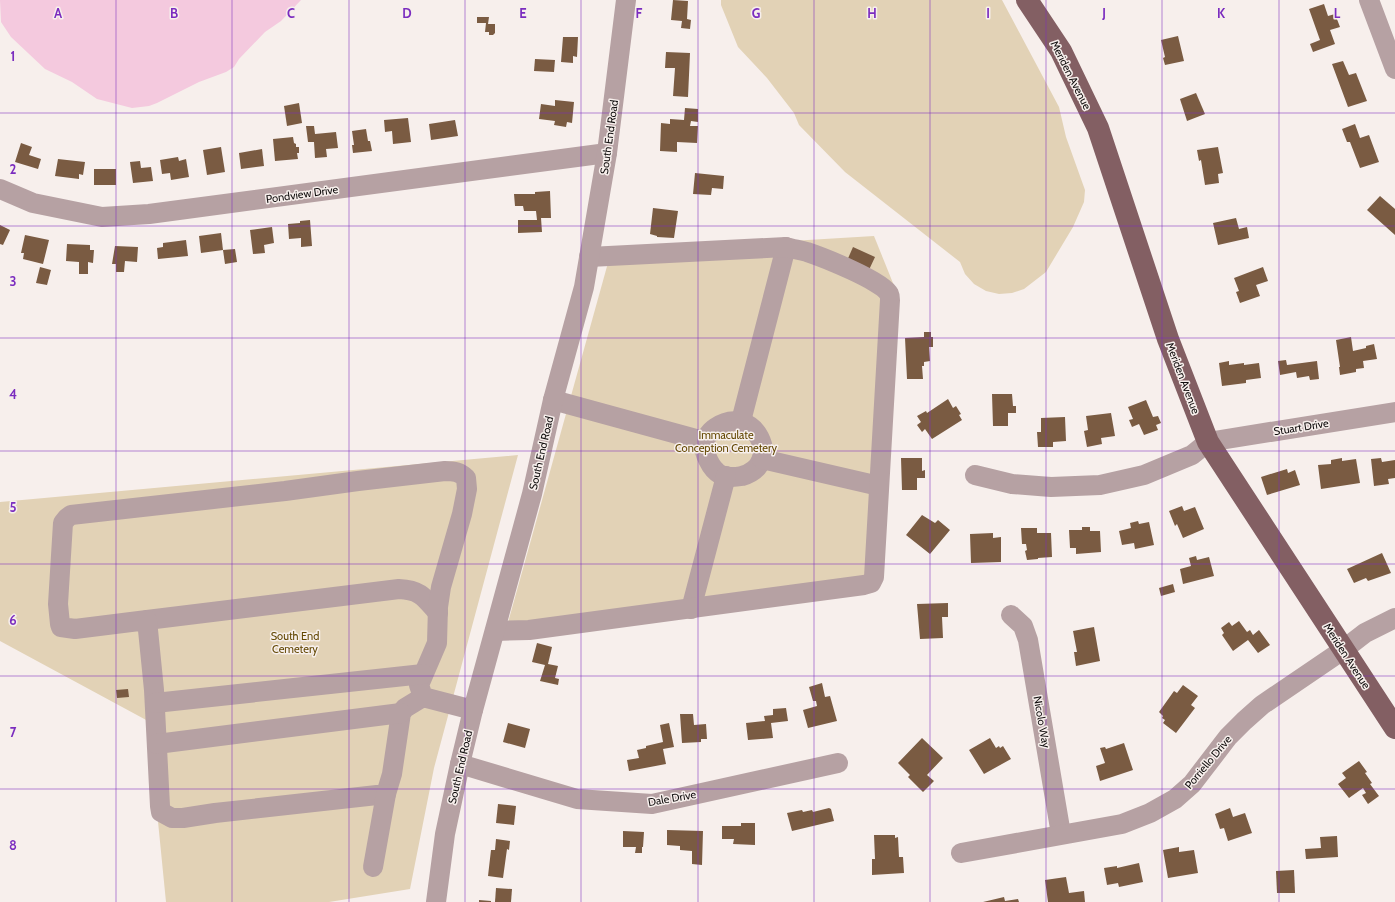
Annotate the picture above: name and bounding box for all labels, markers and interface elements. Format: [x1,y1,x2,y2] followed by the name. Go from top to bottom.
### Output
[54,5,63,21] text: A
[170,5,178,21] text: B
[287,5,295,21] text: C
[402,5,412,21] text: D
[519,5,527,21] text: E
[636,5,643,21] text: F
[752,5,761,21] text: G
[867,5,877,21] text: H
[986,5,990,21] text: I
[1101,5,1106,21] text: J
[1217,5,1226,21] text: K
[1334,5,1341,21] text: L
[1048,38,1095,112] street label: Meriden Avenue
[11,48,15,64] text: 1
[597,99,621,175] street label: South End Road
[10,161,17,177] text: 2
[265,182,339,206] street label: Pondview Drive
[9,273,17,289] text: 3
[1163,340,1203,416] street label: Meriden Avenue
[9,386,17,402] text: 4
[526,415,556,491] street label: South End Road
[1273,416,1330,438] street label: Stuart Drive
[675,428,777,455] park label: Immaculate Conception Cemetery
[10,499,17,515] text: 5
[9,612,17,628] text: 6
[1321,621,1374,692] street label: Meriden Avenue
[271,629,319,656] park label: South End Cemetery
[1031,695,1054,750] street label: Nicolo Way
[10,724,17,740] text: 7
[445,729,475,805] street label: South End Road
[1182,732,1235,792] street label: Porriello Drive
[647,787,697,809] street label: Dale Drive
[9,837,17,853] text: 8

